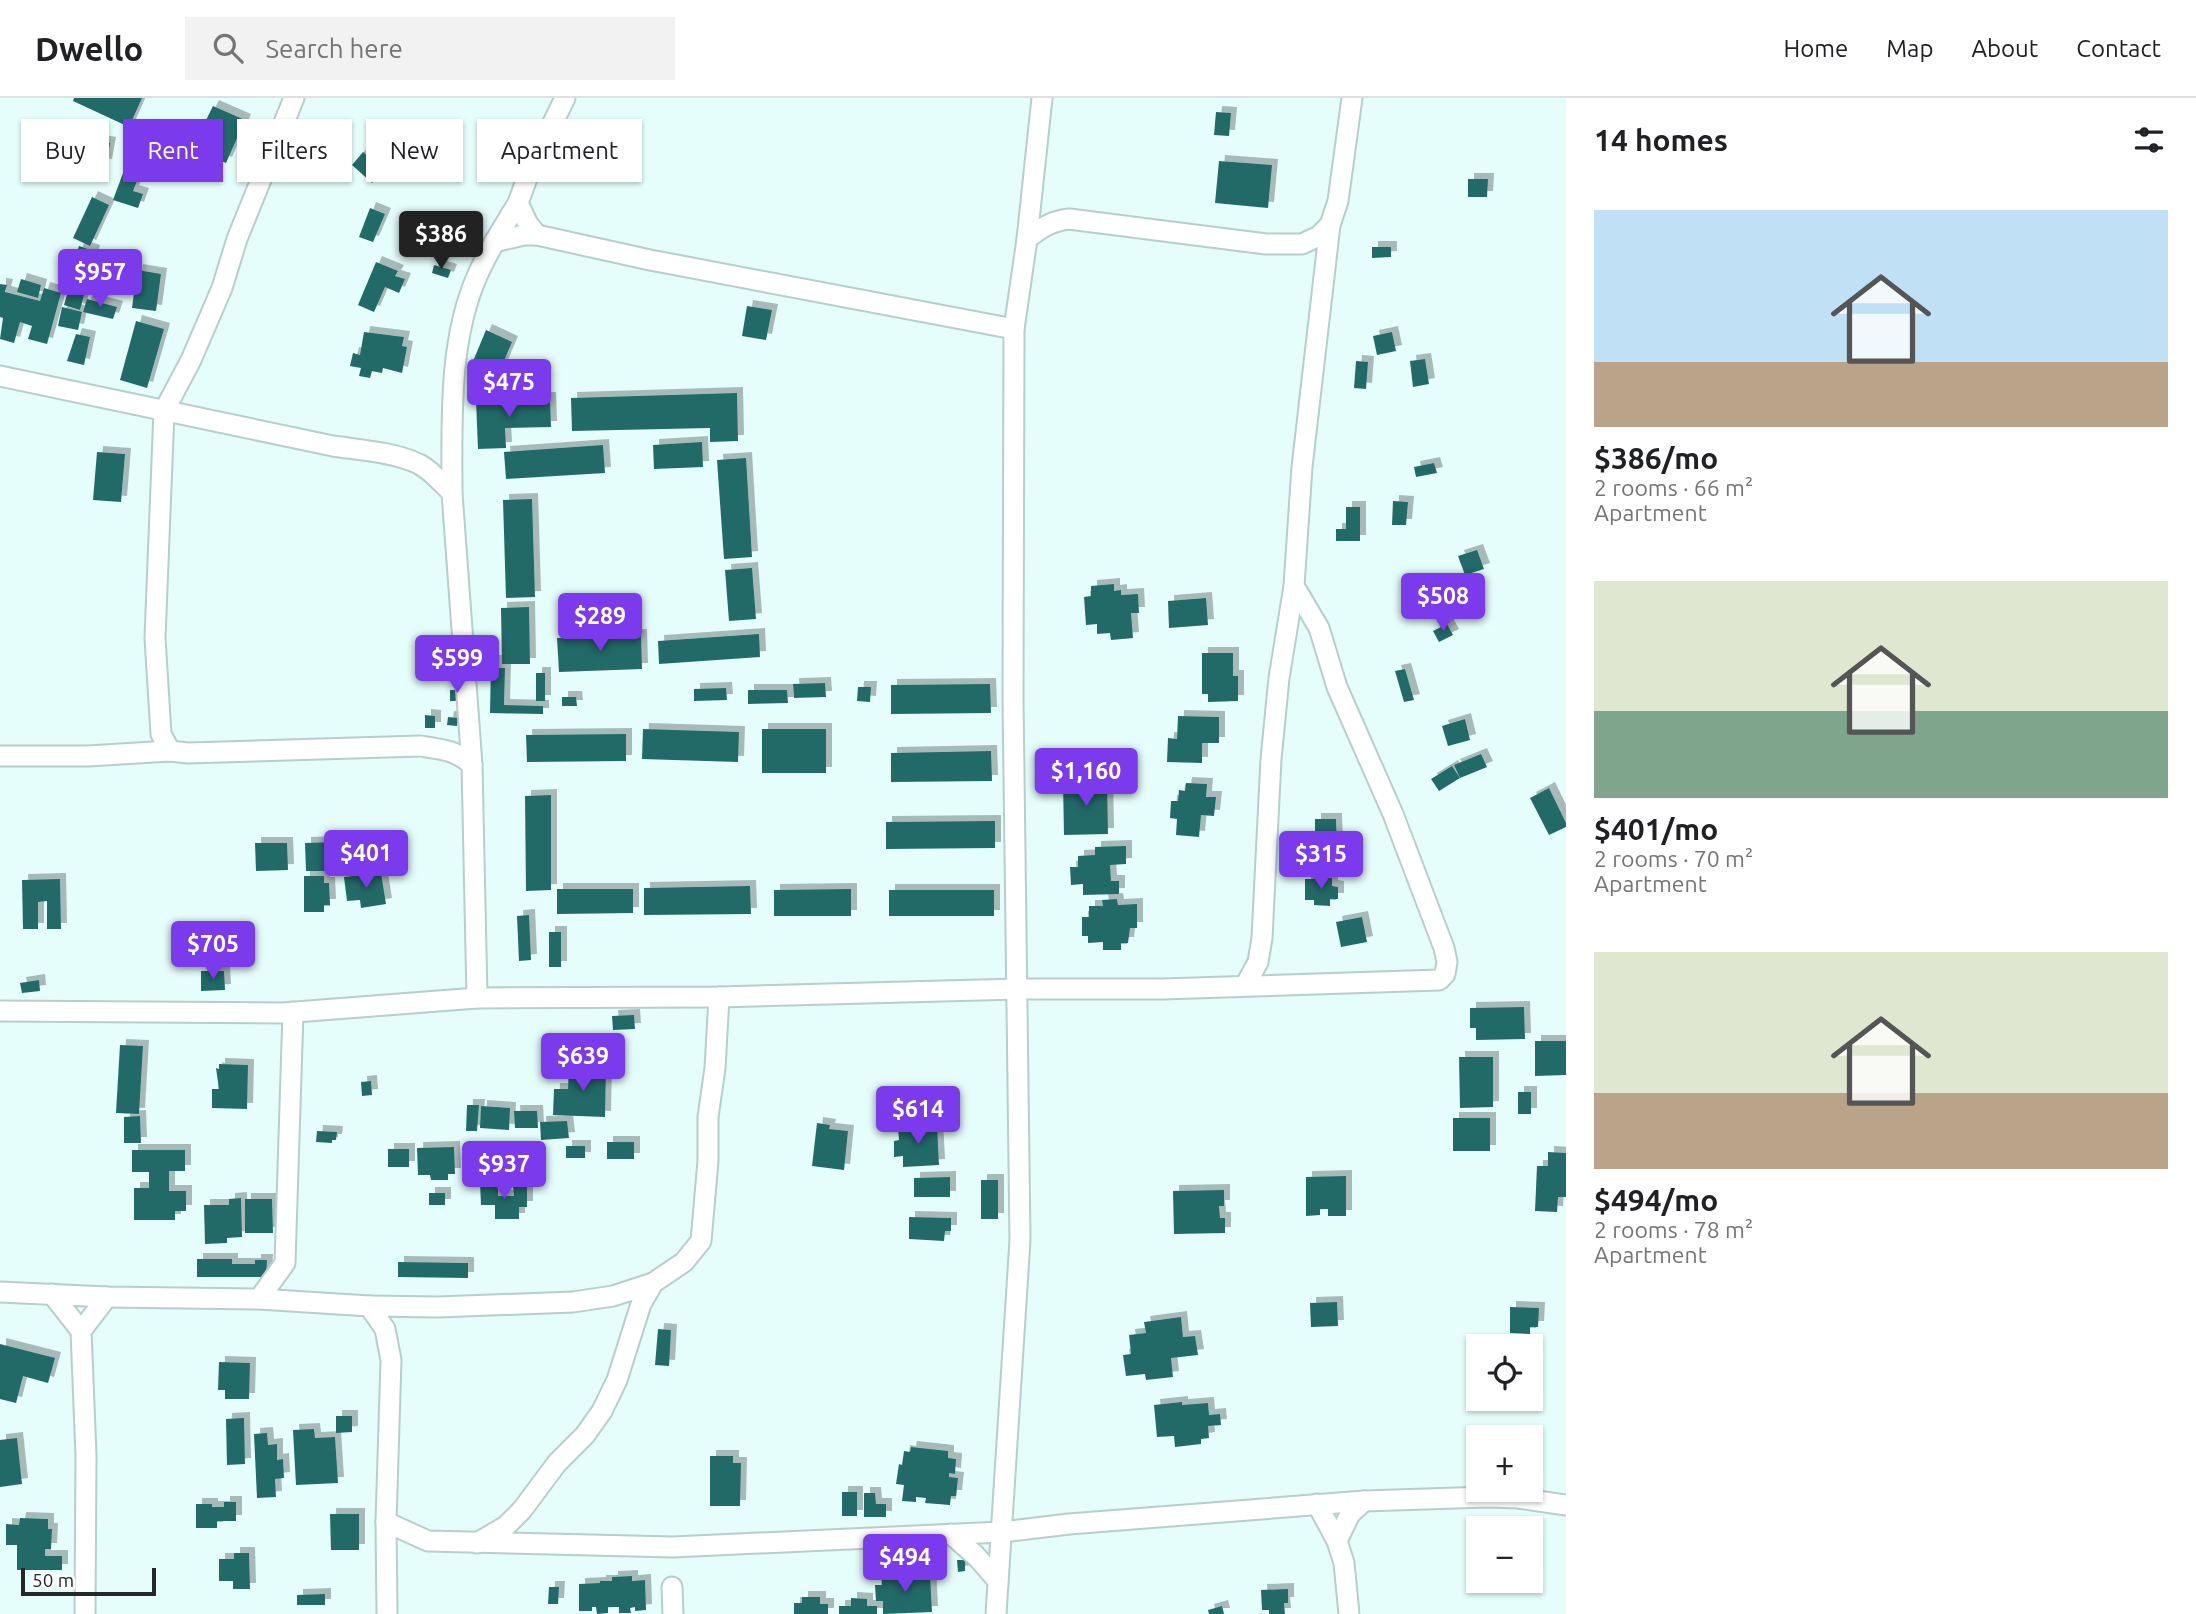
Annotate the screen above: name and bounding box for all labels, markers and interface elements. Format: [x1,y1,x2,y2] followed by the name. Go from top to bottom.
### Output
[185,17,675,80] search box
[209,29,247,67] icon: search
[35,30,143,67] text: Dwello
[265,34,403,63] text: Search here
[1783,35,1848,62] text: Home
[1886,35,1933,62] text: Map
[1971,35,2038,62] text: About
[2076,35,2161,62] text: Contact
[21,119,109,182] chip: Buy
[123,119,223,182] chip: Rent
[237,119,352,182] chip: Filters
[366,119,463,182] chip: New
[477,119,642,182] chip: Apartment
[2130,121,2168,159] icon: filters
[1594,123,1728,157] text: 14 homes
[400,212,482,271] pin: $386
[415,221,467,246] text: $386
[59,250,141,309] pin: $957
[1818,256,1944,382] icon: home
[74,259,126,284] text: $957
[468,360,550,419] pin: $475
[483,369,535,394] text: $475
[1594,441,1718,475] text: $386/mo
[1594,475,1753,500] text: 2 rooms · 66 m²
[1594,500,1707,525] text: Apartment
[1402,574,1484,633] pin: $508
[1417,583,1469,608] text: $508
[559,594,641,653] pin: $289
[574,603,626,628] text: $289
[1818,627,1944,753] icon: home
[416,636,498,695] pin: $599
[431,645,483,670] text: $599
[1029,748,1143,808] pin: $1,160
[1051,758,1121,783] text: $1,160
[1594,812,1718,846] text: $401/mo
[325,830,407,890] pin: $401
[1280,832,1362,891] pin: $315
[340,840,392,865] text: $401
[1295,841,1347,866] text: $315
[1594,846,1753,871] text: 2 rooms · 70 m²
[1594,871,1707,896] text: Apartment
[172,922,254,981] pin: $705
[187,931,239,956] text: $705
[1818,998,1944,1124] icon: home
[542,1034,624,1093] pin: $639
[557,1043,609,1068] text: $639
[877,1086,959,1146] pin: $614
[892,1096,944,1121] text: $614
[463,1142,545,1201] pin: $937
[478,1151,530,1176] text: $937
[1594,1183,1718,1217] text: $494/mo
[1594,1217,1753,1242] text: 2 rooms · 78 m²
[1594,1242,1707,1267] text: Apartment
[1466,1334,1543,1593] map controls
[1466,1334,1543,1411] button: locate
[1466,1425,1543,1502] button: +
[1466,1516,1543,1593] button: −
[864,1534,946,1594] pin: $494
[879,1544,931,1569] text: $494
[21,1565,156,1597] scale bar
[32,1569,74,1591] text: 50 m

